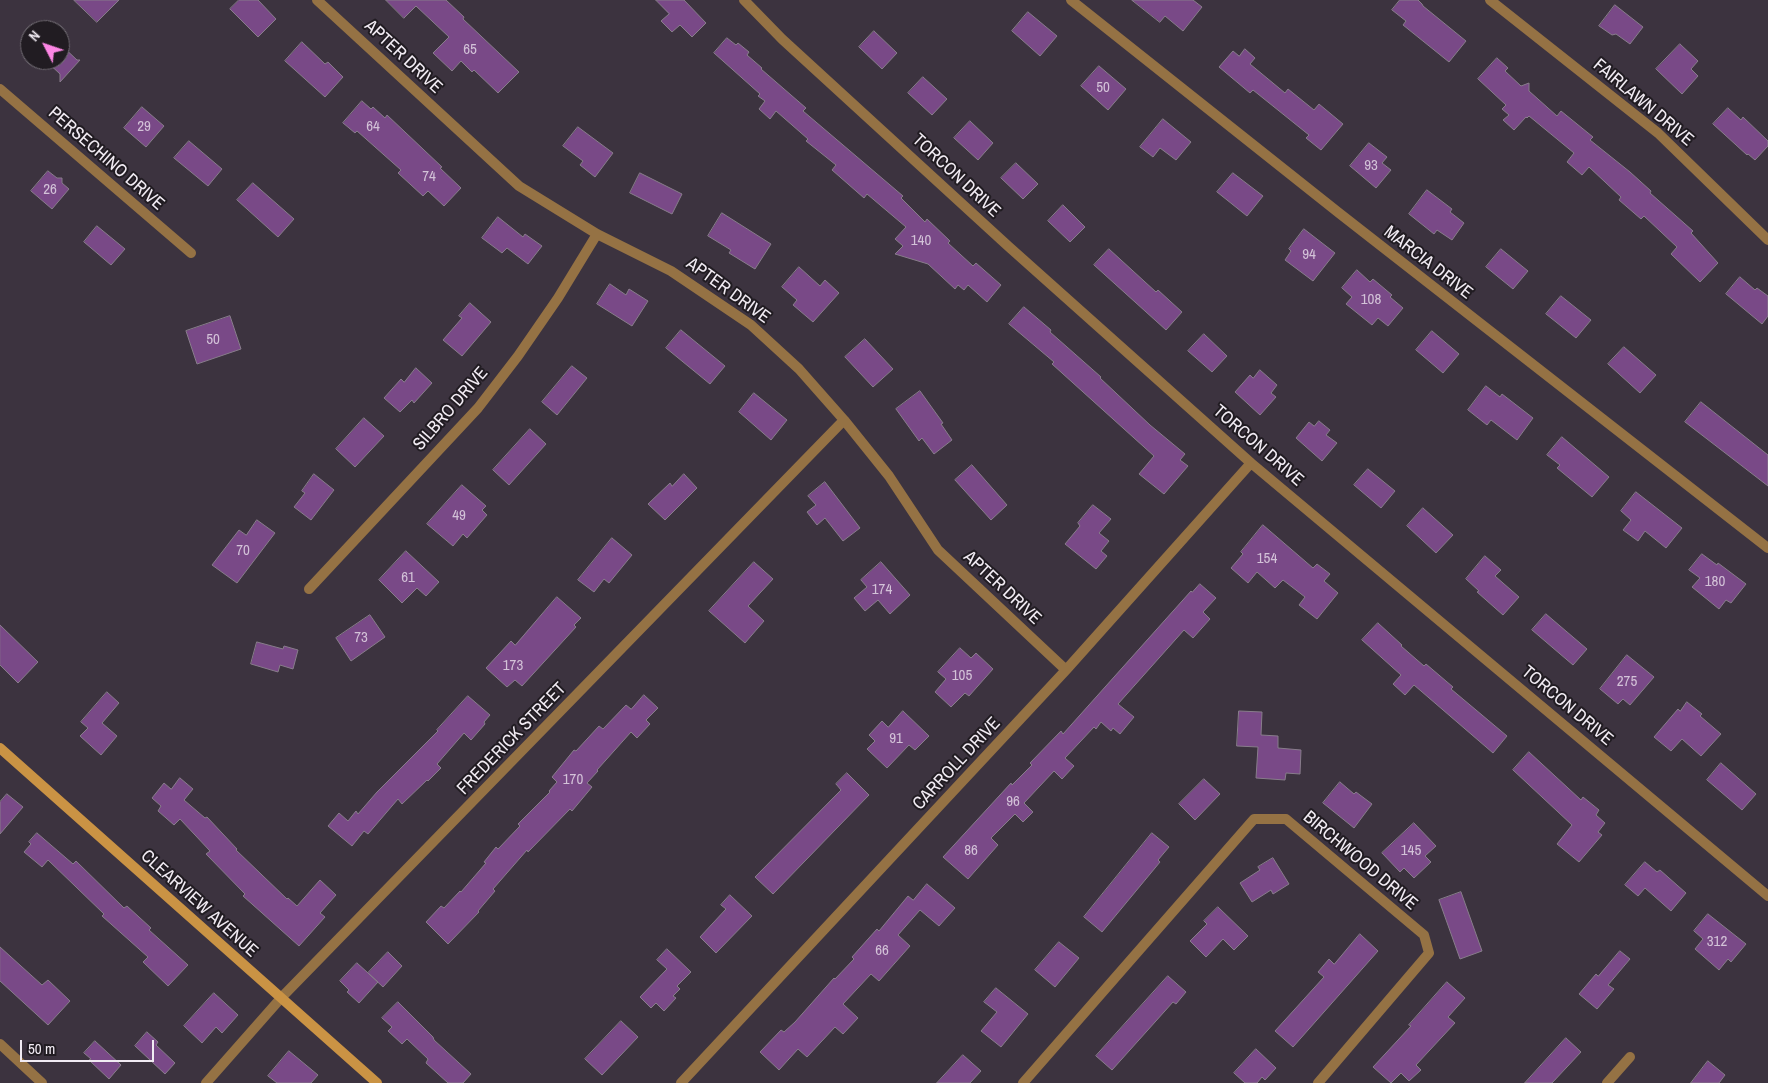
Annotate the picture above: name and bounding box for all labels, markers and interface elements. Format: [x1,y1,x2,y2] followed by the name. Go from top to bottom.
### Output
[360,16,446,98] street label: APTER DRIVE
[20,20,70,70] north arrow
[25,27,44,45] text: N
[463,41,477,59] house number: 65
[1589,55,1697,151] street label: FAIRLAWN DRIVE
[1096,79,1110,97] house number: 50
[44,103,168,215] street label: PERSECHINO DRIVE
[137,118,151,136] house number: 29
[366,118,380,136] house number: 64
[907,130,1005,222] street label: TORCON DRIVE
[1364,157,1378,175] house number: 93
[422,168,436,186] house number: 74
[43,181,57,199] house number: 26
[1379,222,1477,304] street label: MARCIA DRIVE
[911,232,931,250] house number: 140
[1302,246,1316,264] house number: 94
[682,253,774,329] street label: APTER DRIVE
[1361,291,1381,309] house number: 108
[206,331,220,349] house number: 50
[409,363,493,455] street label: SILBRO DRIVE
[1208,401,1308,491] street label: TORCON DRIVE
[452,507,466,525] house number: 49
[236,542,250,560] house number: 70
[959,547,1045,629] street label: APTER DRIVE
[1257,550,1277,568] house number: 154
[401,569,415,587] house number: 61
[1705,573,1725,591] house number: 180
[872,581,892,599] house number: 174
[354,629,368,647] house number: 73
[503,657,523,675] house number: 173
[1517,661,1617,751] street label: TORCON DRIVE
[952,667,972,685] house number: 105
[1617,673,1637,691] house number: 275
[453,678,571,800] street label: FREDERICK STREET
[909,713,1005,815] street label: CARROLL DRIVE
[889,730,903,748] house number: 91
[563,771,583,789] house number: 170
[1006,793,1020,811] house number: 96
[1298,807,1422,915] street label: BIRCHWOOD DRIVE
[964,842,978,860] house number: 86
[1401,842,1421,860] house number: 145
[136,846,262,962] street label: CLEARVIEW AVENUE
[1707,933,1727,951] house number: 312
[875,942,889,960] house number: 66
[22,1030,156,1062] scale bar
[28,1038,55,1059] text: 50 m

